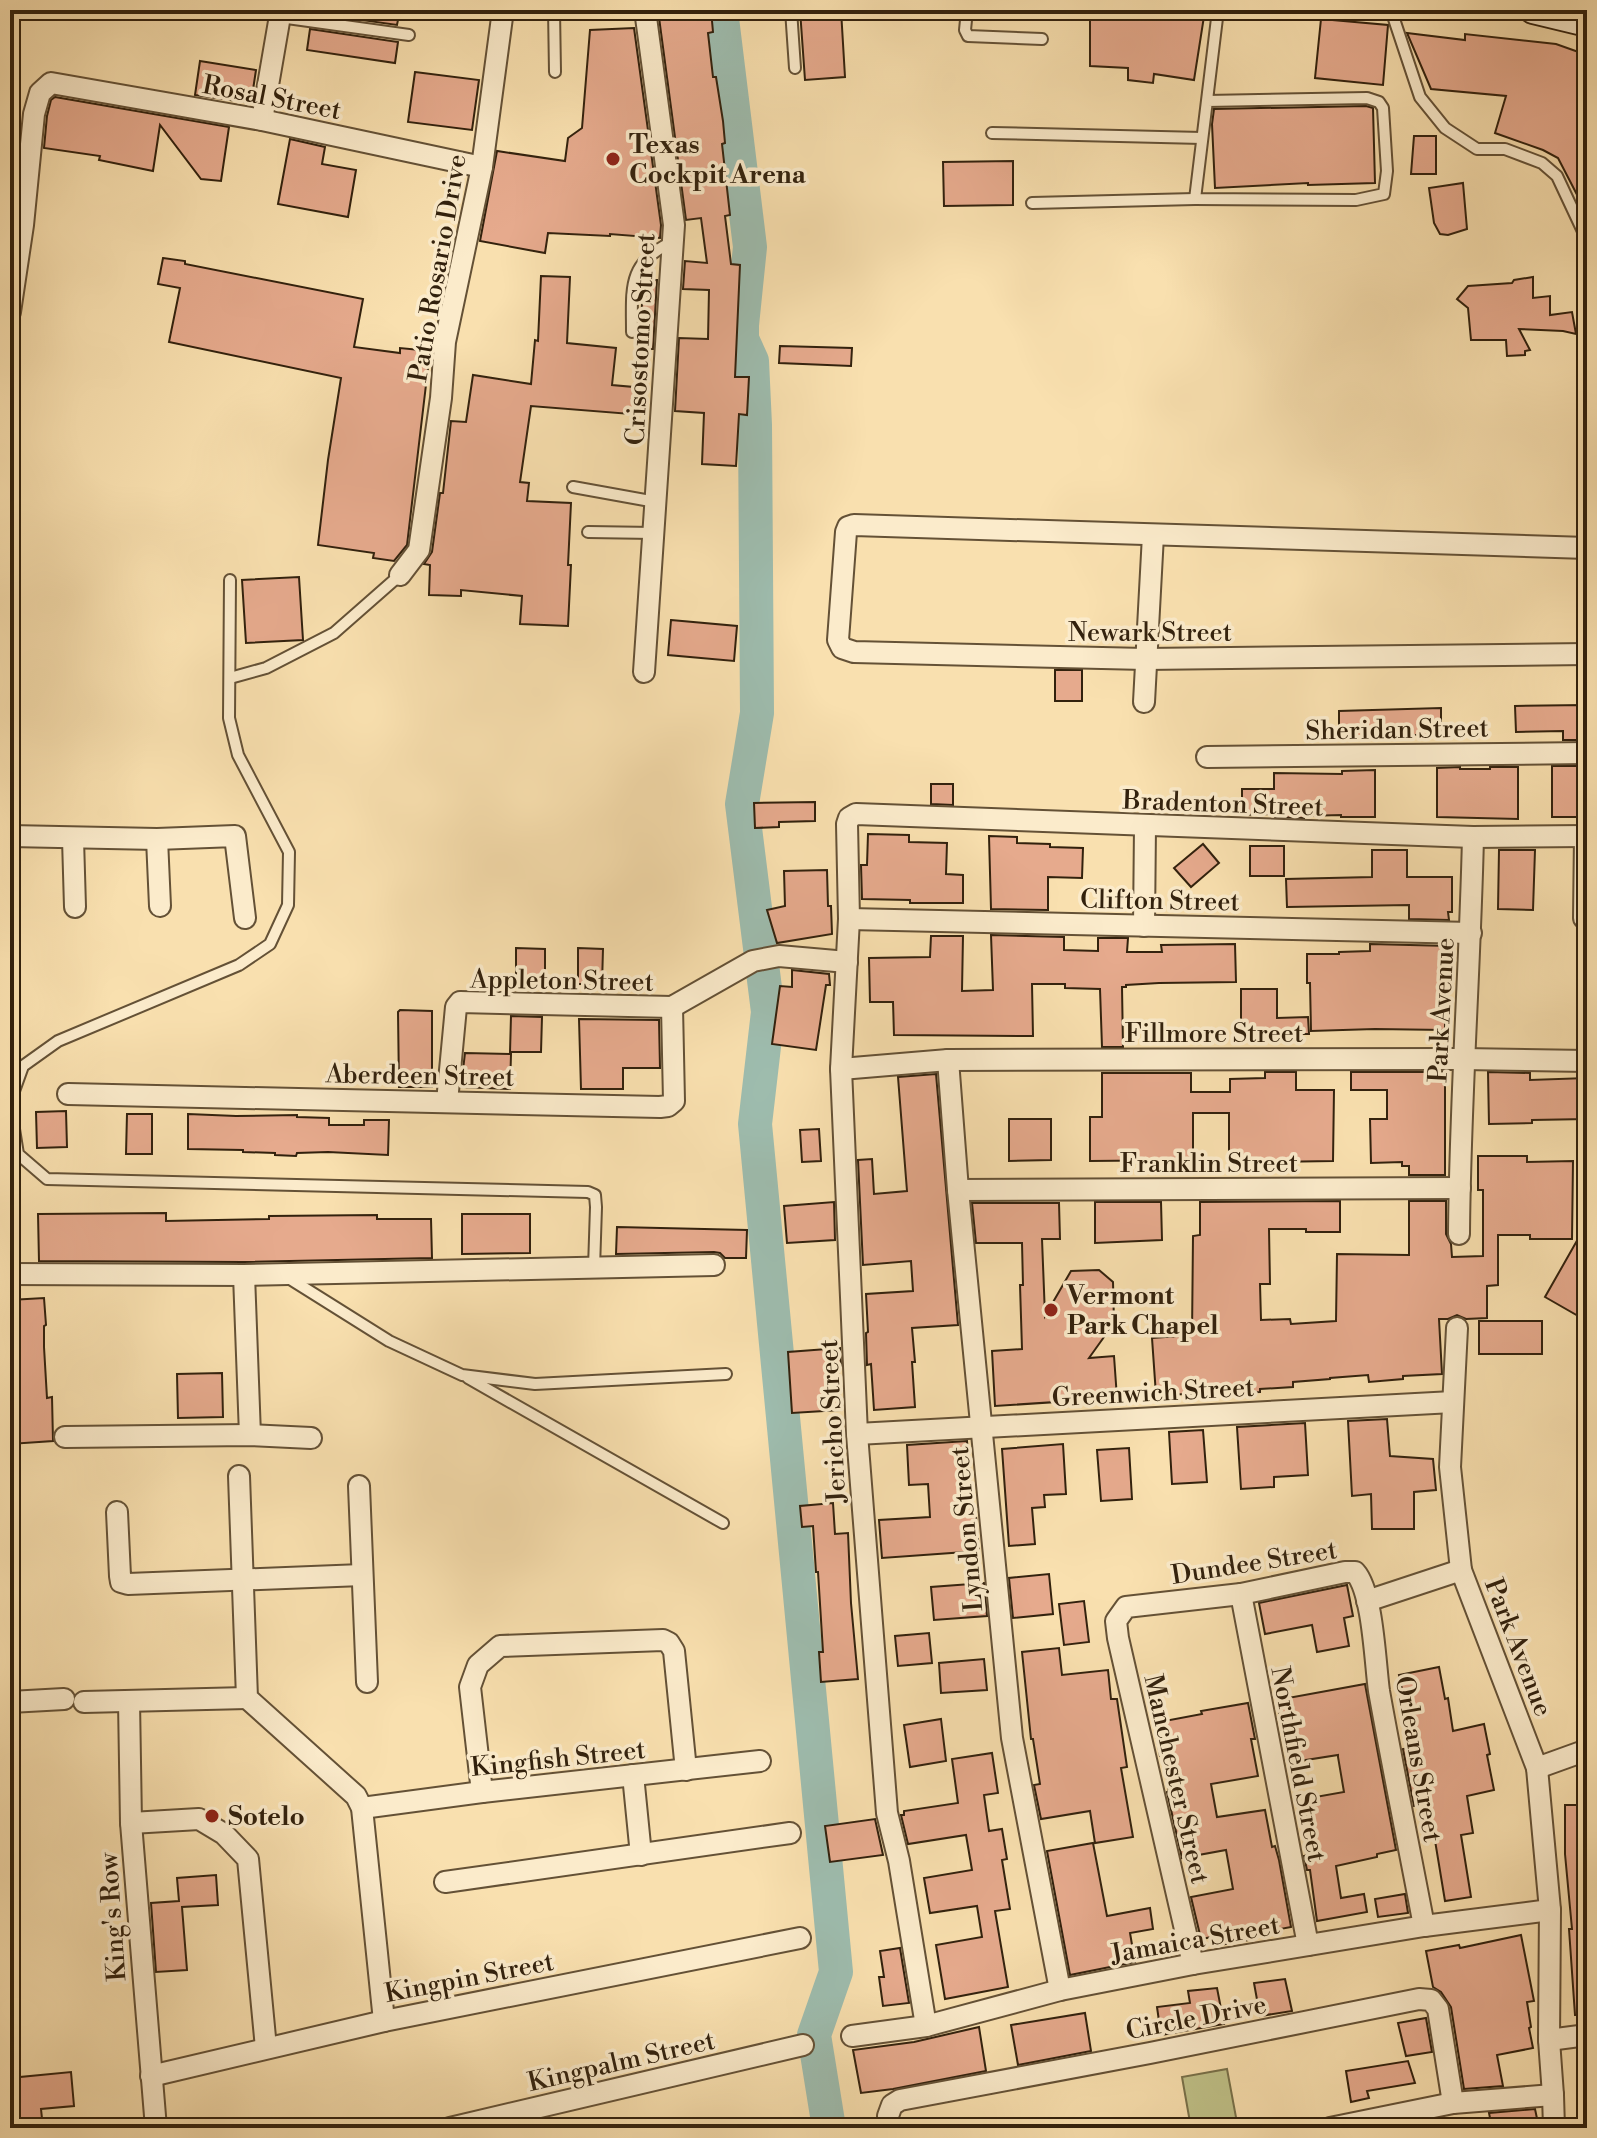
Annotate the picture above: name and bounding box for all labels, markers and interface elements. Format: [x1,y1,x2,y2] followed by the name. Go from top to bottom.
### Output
[200,69,344,127] street label: Rosal Street
[629,129,807,191] place label: Texas Cockpit Arena
[604,150,622,168] marker: Texas Cockpit Arena
[402,152,474,385] street label: Patio Rosario Drive
[619,232,663,446] street label: Crisostomo Street
[1068,617,1232,649] street label: Newark Street
[1305,712,1489,748] street label: Sheridan Street
[1121,784,1324,823] street label: Bradenton Street
[1080,884,1240,918] street label: Clifton Street
[1422,937,1462,1083] street label: Park Avenue
[469,963,654,999] street label: Appleton Street
[1125,1018,1303,1050] street label: Fillmore Street
[324,1058,515,1094] street label: Aberdeen Street
[1120,1148,1298,1180] street label: Franklin Street
[1066,1280,1219,1342] place label: Vermont Park Chapel
[1042,1301,1060,1319] marker: Vermont Park Chapel
[813,1338,853,1504] street label: Jericho Street
[1051,1372,1255,1414] street label: Greenwich Street
[944,1445,990,1613] street label: Lyndon Street
[1169,1534,1339,1592] street label: Dundee Street
[1477,1574,1559,1721] street label: Park Avenue
[1263,1664,1333,1864] street label: Northfield Street
[1136,1671,1216,1887] street label: Manchester Street
[1388,1674,1448,1845] street label: Orleans Street
[469,1734,647,1784] street label: Kingfish Street
[228,1801,305,1833] place label: Sotelo
[203,1807,221,1825] marker: Sotelo
[92,1850,133,1982] street label: King's Row
[1107,1909,1282,1971] street label: Jamaica Street
[382,1946,556,2010] street label: Kingpin Street
[1123,1989,1269,2047] street label: Circle Drive
[525,2025,718,2099] street label: Kingpalm Street

